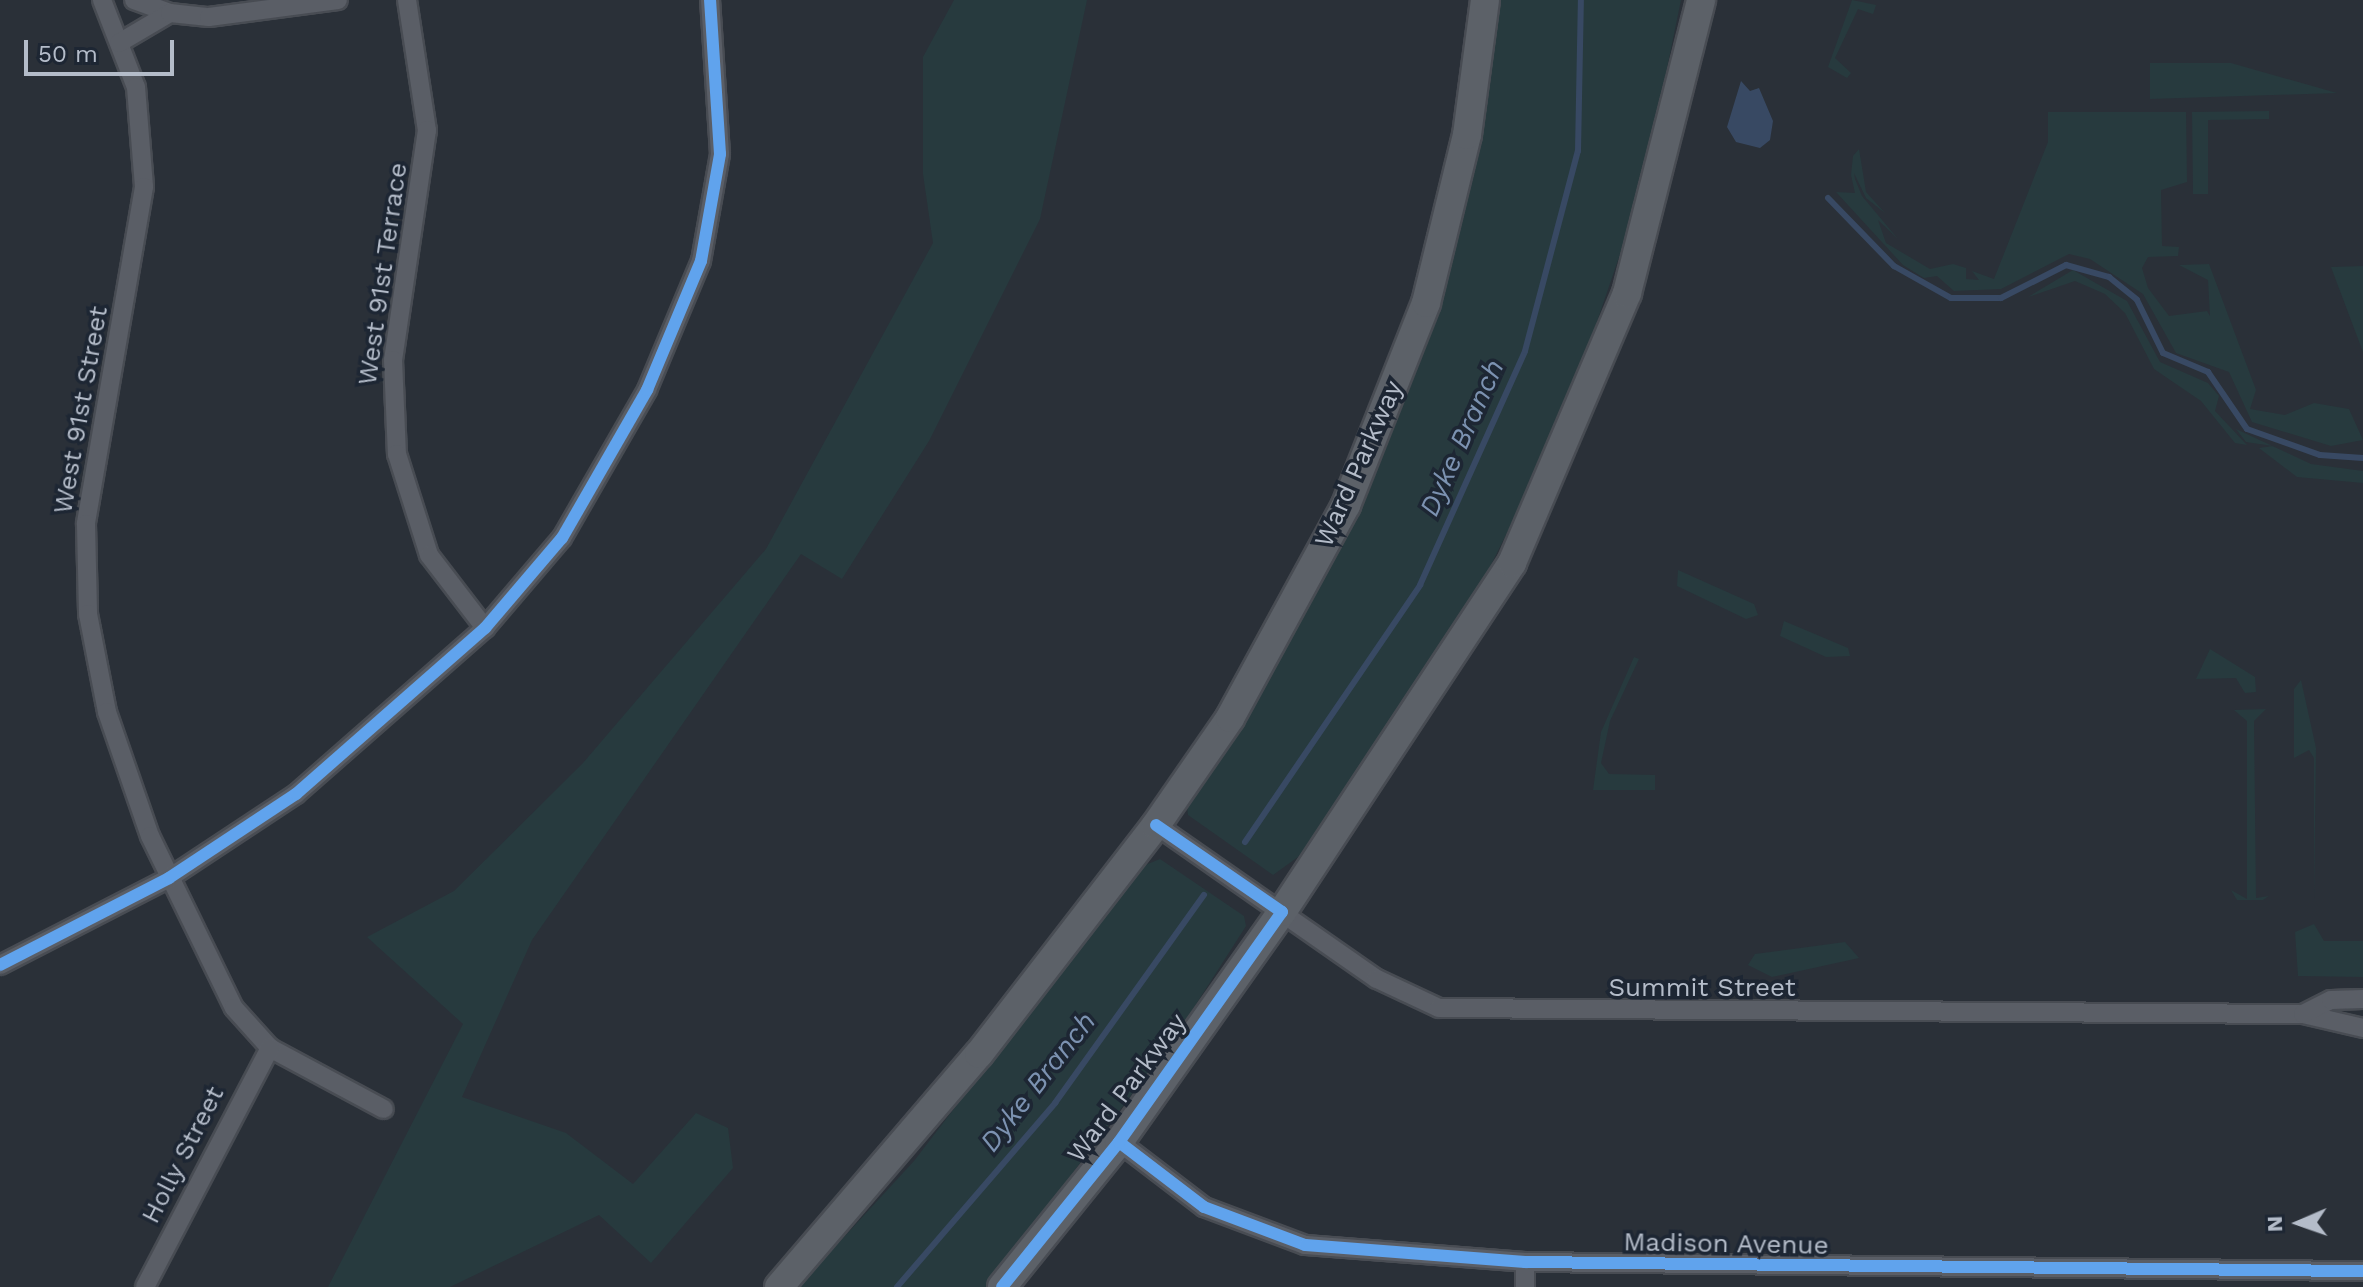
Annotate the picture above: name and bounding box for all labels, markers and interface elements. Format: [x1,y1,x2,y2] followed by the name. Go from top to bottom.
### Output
[28,24,178,74] scale bar
[38,40,98,68] text: 50 m
[352,160,414,388] street label: West 91st Terrace
[47,304,115,516] street label: West 91st Street
[1412,354,1512,522] water label: Dyke Branch
[1308,376,1410,552] street label: Ward Parkway
[1608,972,1796,1004] street label: Summit Street
[973,1005,1103,1159] water label: Dyke Branch
[1061,1007,1193,1169] street label: Ward Parkway
[135,1081,231,1229] street label: Holly Street
[2259,1183,2339,1263] north arrow
[2262,1215,2287,1232] text: N
[1623,1227,1829,1261] street label: Madison Avenue

